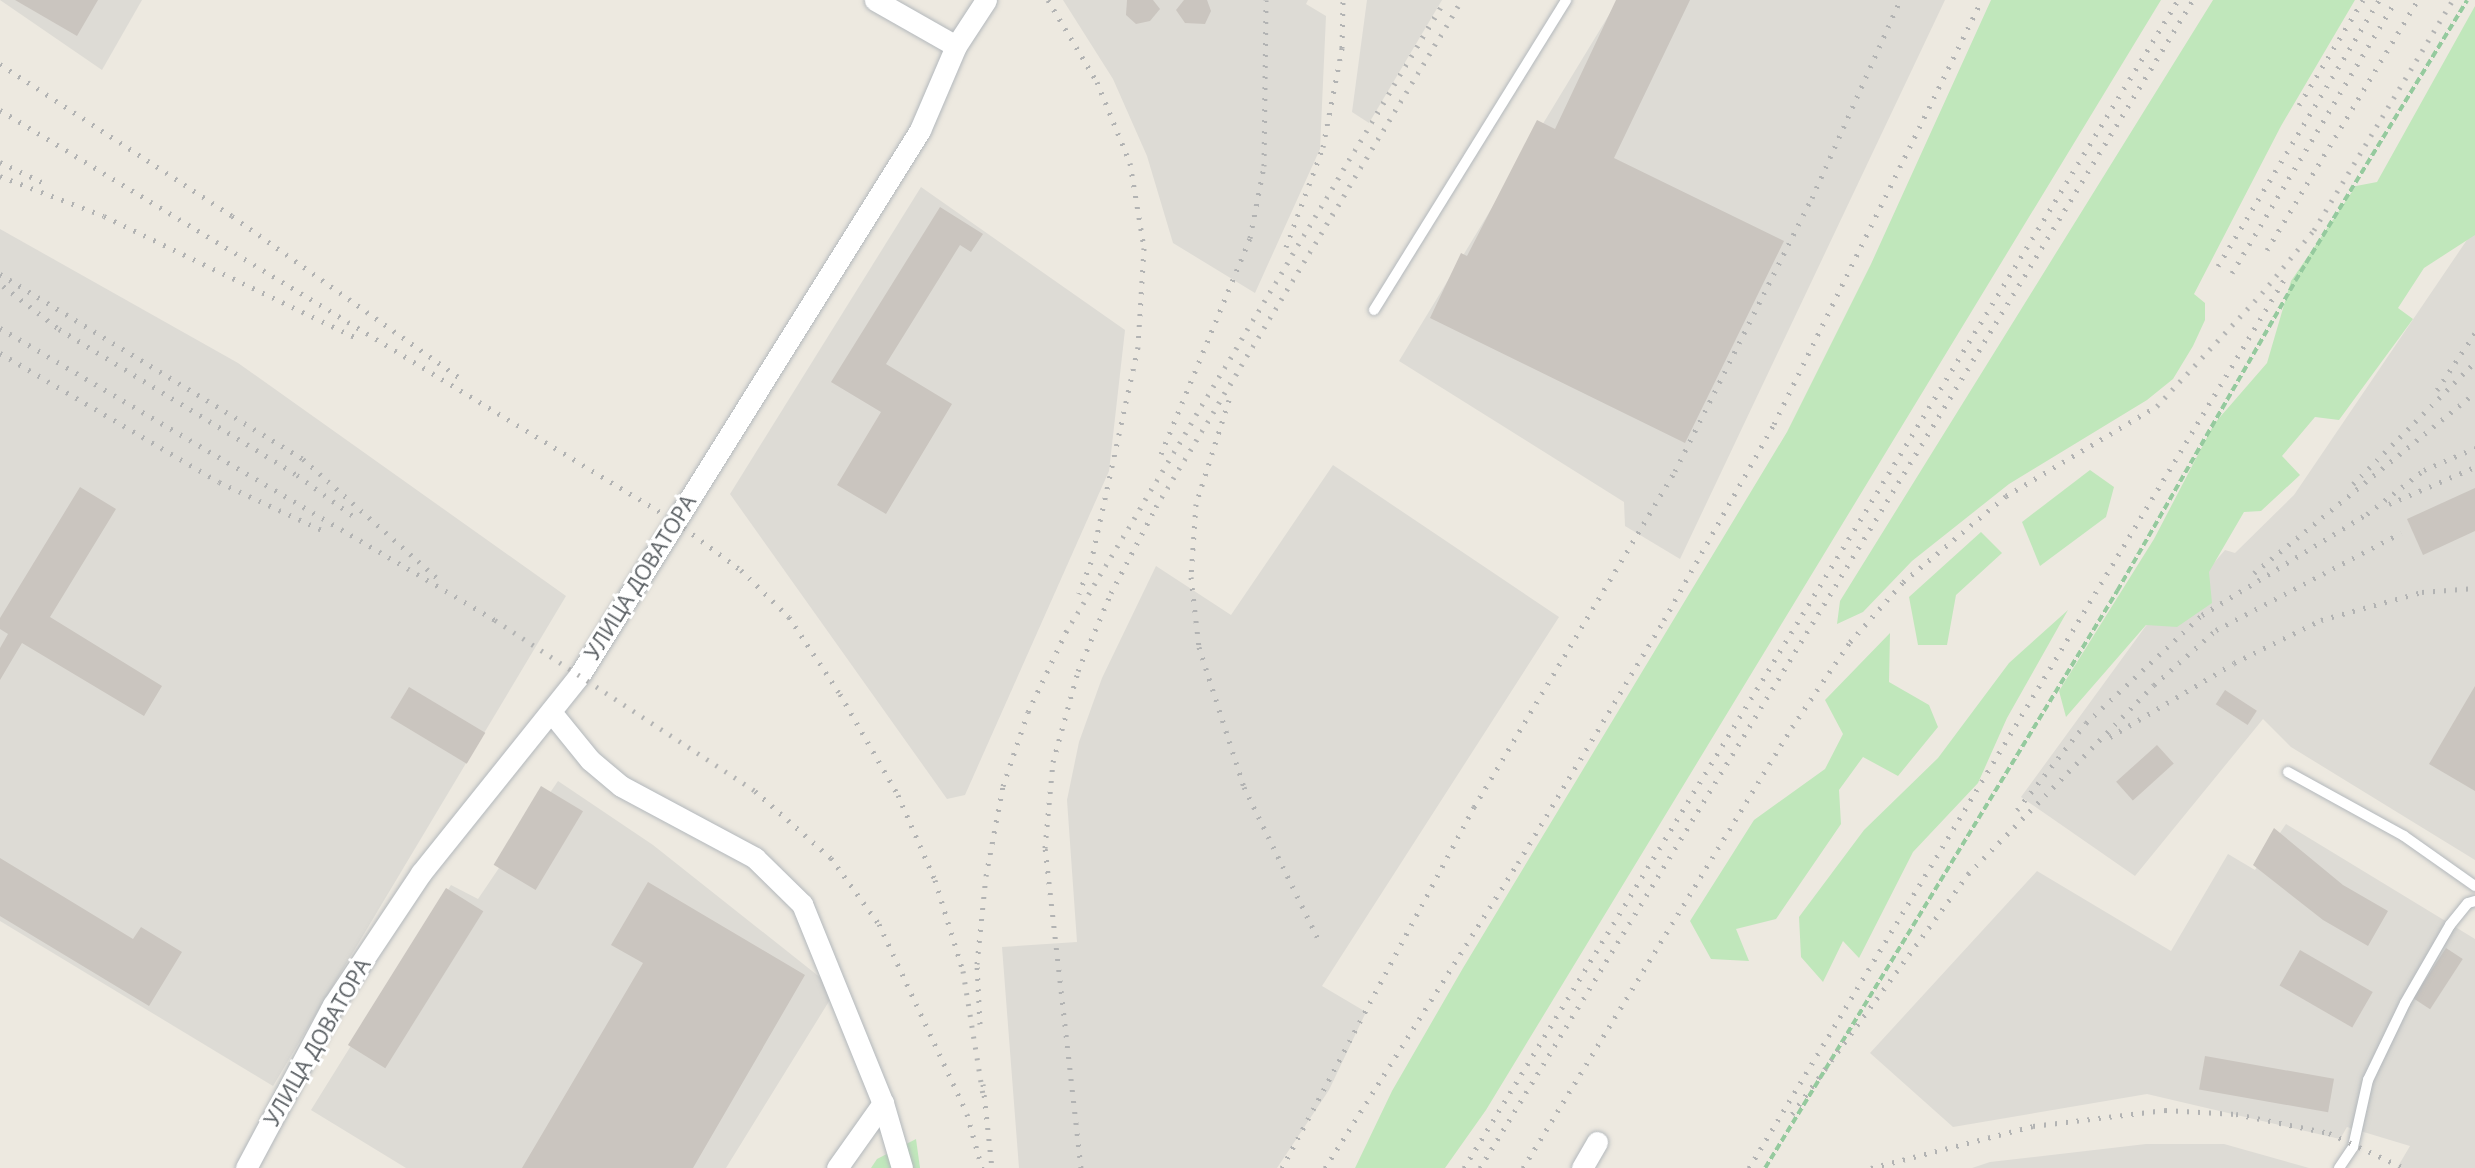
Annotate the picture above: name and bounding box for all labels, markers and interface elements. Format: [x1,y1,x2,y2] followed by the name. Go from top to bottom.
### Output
[579,490,701,664] street label: УЛИЦА ДОВАТОРА
[259,954,375,1130] street label: УЛИЦА ДОВАТОРА

